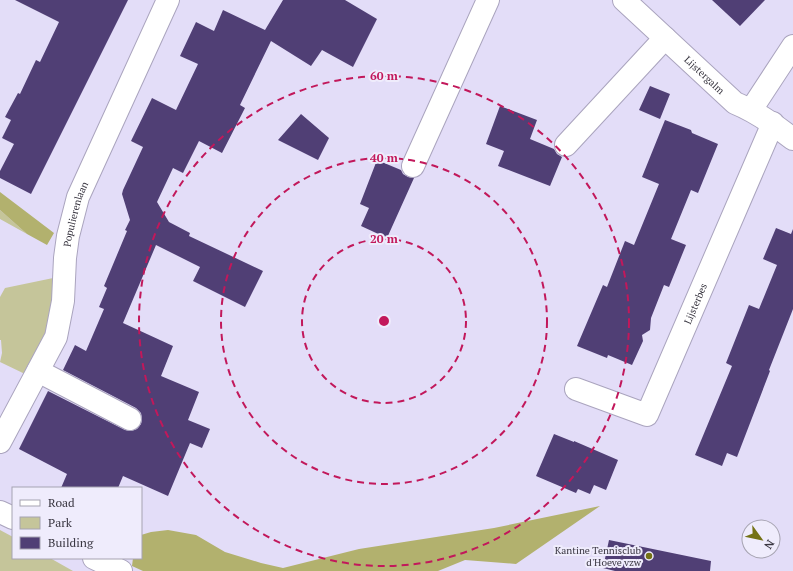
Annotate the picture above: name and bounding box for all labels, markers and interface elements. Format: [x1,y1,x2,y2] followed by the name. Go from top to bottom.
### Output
[681,53,727,97] street label: Lijstergalm
[370,68,398,83] text: 60 m
[370,150,398,165] text: 40 m
[61,179,91,248] street label: Populierenlaan
[370,231,398,246] text: 20 m
[681,281,710,326] street label: Lijsterbes
[377,314,391,328] centre of rings
[12,487,142,559] legend
[48,495,75,510] text: Road
[48,515,73,530] text: Park
[741,519,781,559] north arrow
[48,535,94,550] text: Building
[761,537,778,552] text: N
[555,544,642,569] place label: Kantine Tennisclub d'Hoeve vzw
[644,551,654,561] marker: Kantine Tennisclub d'Hoeve vzw

